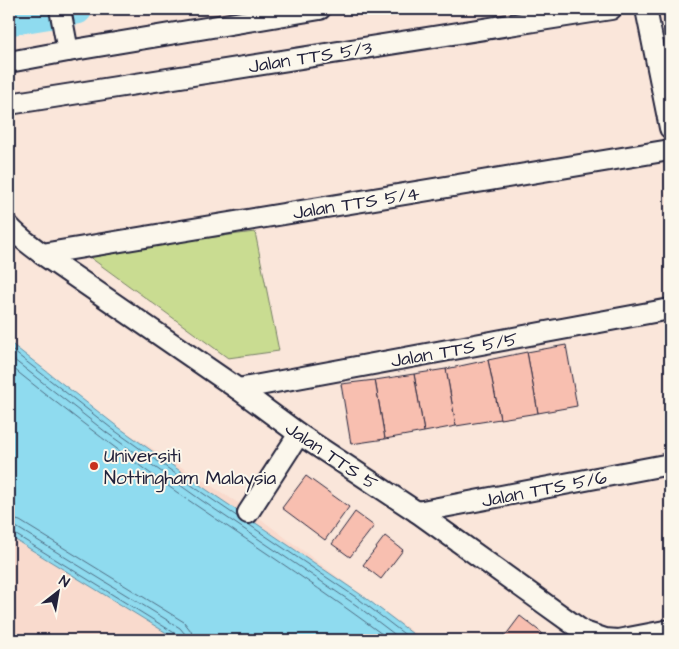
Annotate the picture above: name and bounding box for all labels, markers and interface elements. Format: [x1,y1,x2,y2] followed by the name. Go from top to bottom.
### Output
[247,34,374,81] street label: Jalan TTS 5/3
[291,180,422,227] street label: Jalan TTS 5/4
[389,326,520,375] street label: Jalan TTS 5/5
[279,415,383,497] street label: Jalan TTS 5
[104,443,276,493] place label: Universiti Nottingham Malaysia
[88,460,100,472] marker: Universiti Nottingham Malaysia
[479,464,609,515] street label: Jalan TTS 5/6
[32,566,82,616] north arrow
[55,571,73,593] text: N

